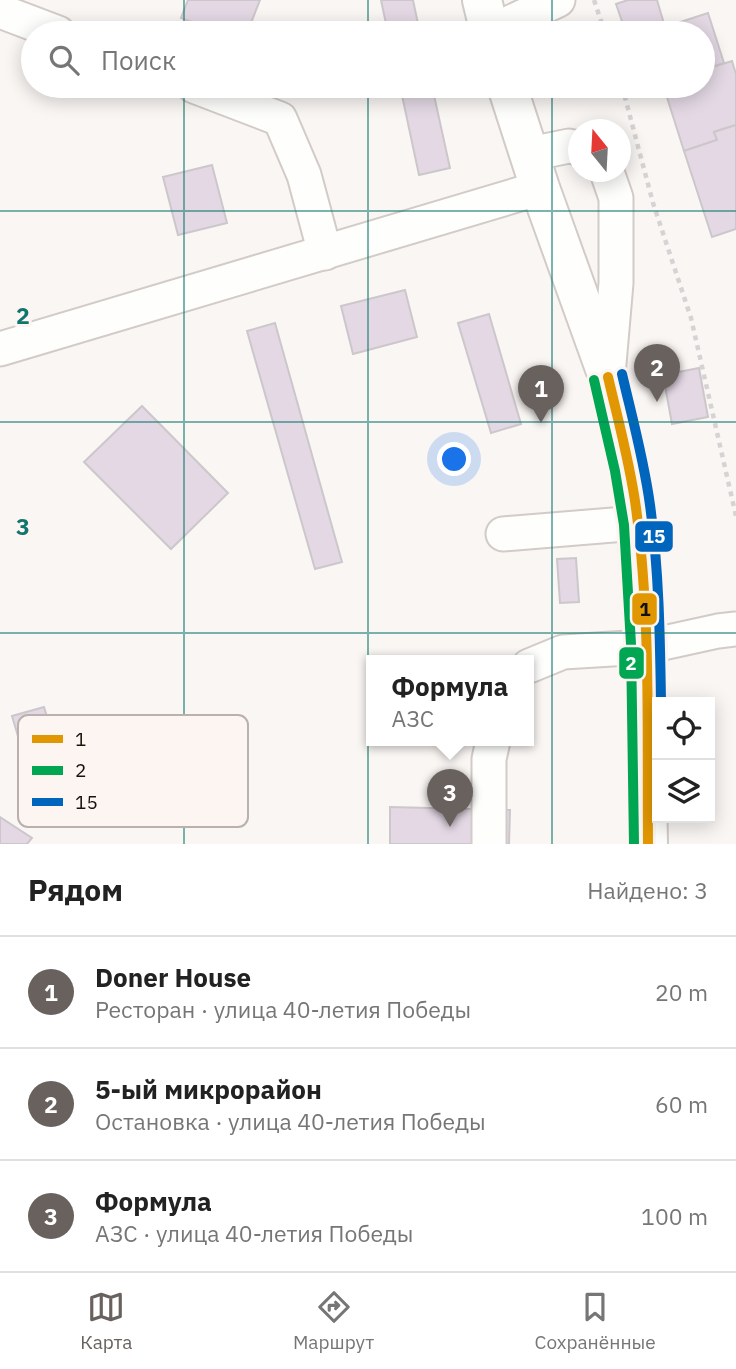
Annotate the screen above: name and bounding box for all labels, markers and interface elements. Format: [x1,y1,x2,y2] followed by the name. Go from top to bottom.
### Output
[21,21,715,98] search box
[45,41,83,79] icon: search
[101,43,176,77] text: Поиск
[568,119,631,182] north arrow
[16,300,30,330] text: 2
[634,344,680,402] pin: 2
[518,365,564,423] pin: 1
[437,442,471,476] your location
[16,511,30,541] text: 3
[634,520,674,553] line badge: 15
[643,524,665,548] text: 15
[631,592,658,626] line badge: 1
[639,597,651,621] text: 1
[618,646,645,680] line badge: 2
[625,651,637,675] text: 2
[366,655,534,746] popup
[392,669,508,703] text: Формула
[652,697,715,823] map controls
[652,697,715,760] button: locate
[392,703,434,733] text: АЗС
[18,715,248,827] legend
[75,727,86,751] text: 1
[75,758,86,782] text: 2
[652,760,715,823] button: layers
[427,769,473,827] pin: 3
[75,790,98,814] text: 15
[28,870,123,909] text: Рядом
[587,875,708,905] text: Найдено: 3
[95,960,251,994] text: Doner House
[44,977,58,1007] text: 1
[655,977,708,1007] text: 20 m
[95,994,471,1024] text: Ресторан · улица 40-летия Победы
[95,1072,322,1106] text: 5-ый микрорайон
[44,1089,58,1119] text: 2
[655,1089,708,1119] text: 60 m
[95,1106,486,1136] text: Остановка · улица 40-летия Победы
[95,1184,212,1218] text: Формула
[44,1201,58,1231] text: 3
[641,1201,708,1231] text: 100 m
[95,1218,413,1248] text: АЗС · улица 40-летия Победы
[80,1288,133,1354] tab: Карта
[293,1288,374,1354] tab: Маршрут
[535,1288,656,1354] tab: Сохранённые

